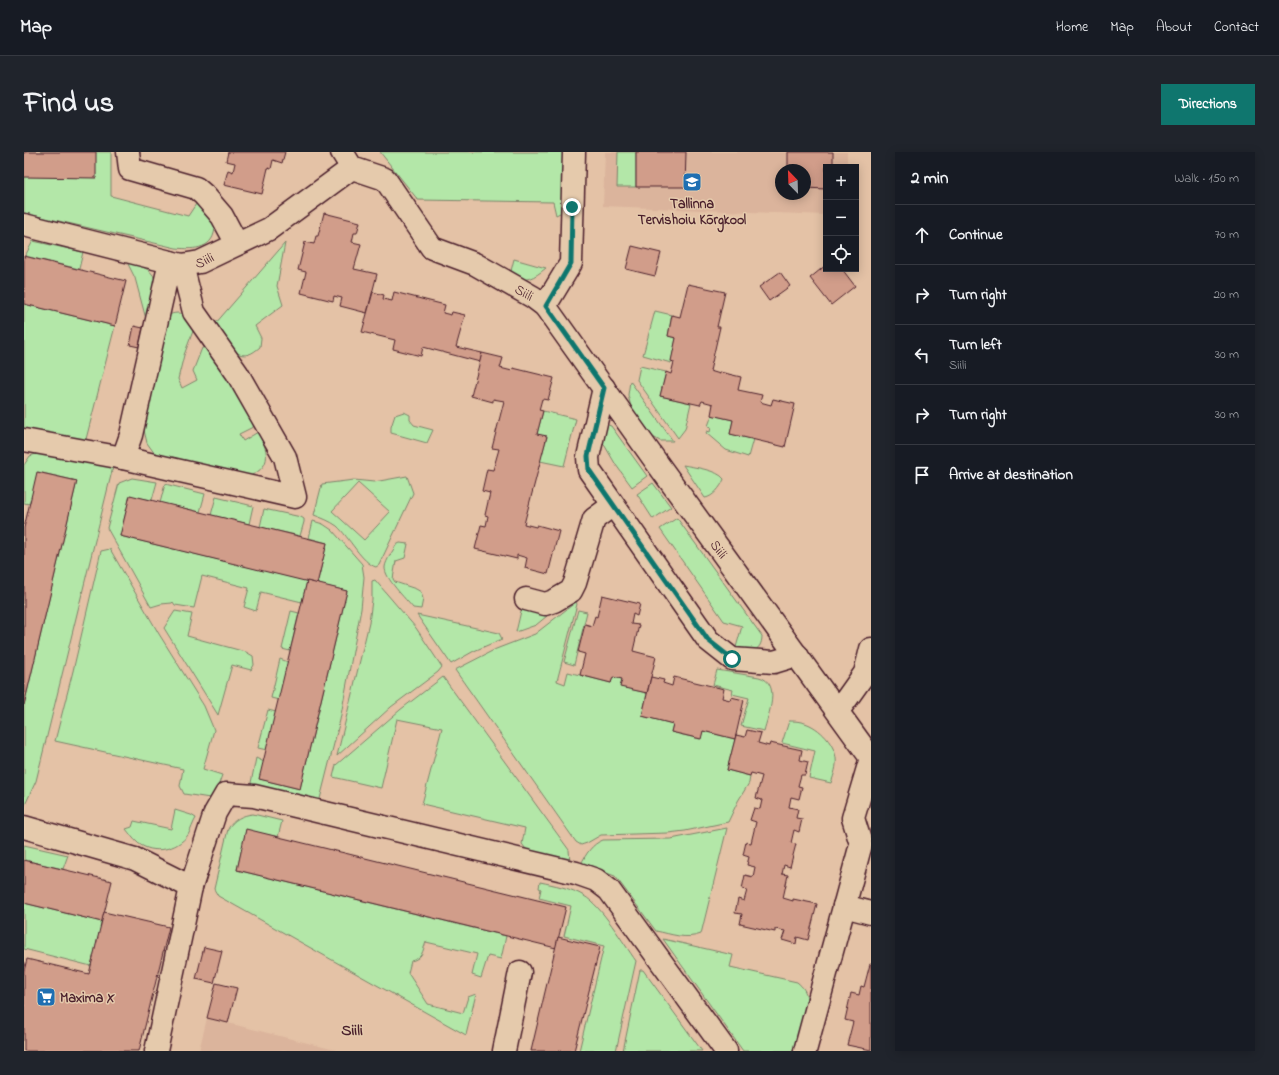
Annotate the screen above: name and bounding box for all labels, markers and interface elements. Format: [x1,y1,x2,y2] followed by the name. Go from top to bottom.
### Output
[20,14,52,41] text: Map
[1056,17,1088,38] text: Home
[1110,17,1134,38] text: Map
[1156,17,1192,38] text: About
[1214,17,1259,38] text: Contact
[24,84,114,125] text: Find us
[1161,84,1255,125] button: Directions
[775,164,811,200] north arrow
[823,164,859,272] map controls
[823,164,859,200] button: +
[911,166,948,191] text: 2 min
[1174,169,1239,188] text: Walk · 150 m
[681,171,703,193] school or university icon: Tallinna Tervishoiu Kõrgkool
[638,194,747,233] place label: Tallinna Tervishoiu Kõrgkool
[563,198,581,216] route end
[823,200,859,236] button: −
[911,224,933,246] icon: ahead
[949,224,1003,246] text: Continue
[1215,225,1239,244] text: 70 m
[823,236,859,272] button: locate
[194,248,218,275] street label: Siili
[510,280,537,307] street label: Siili
[911,284,933,306] icon: right
[949,284,1007,306] text: Turn right
[1214,285,1239,304] text: 20 m
[949,334,1002,356] text: Turn left
[911,344,933,366] icon: left
[1215,345,1239,364] text: 30 m
[949,356,967,375] text: Siili
[911,404,933,426] icon: right
[949,404,1007,426] text: Turn right
[1215,405,1239,424] text: 30 m
[911,464,933,486] icon: arrive
[949,464,1073,486] text: Arrive at destination
[704,536,732,564] street label: Siili
[723,650,741,668] route start
[35,986,57,1008] supermarket icon: Maxima X
[60,988,116,1009] place label: Maxima X
[341,1019,363,1043] district label: Siili

